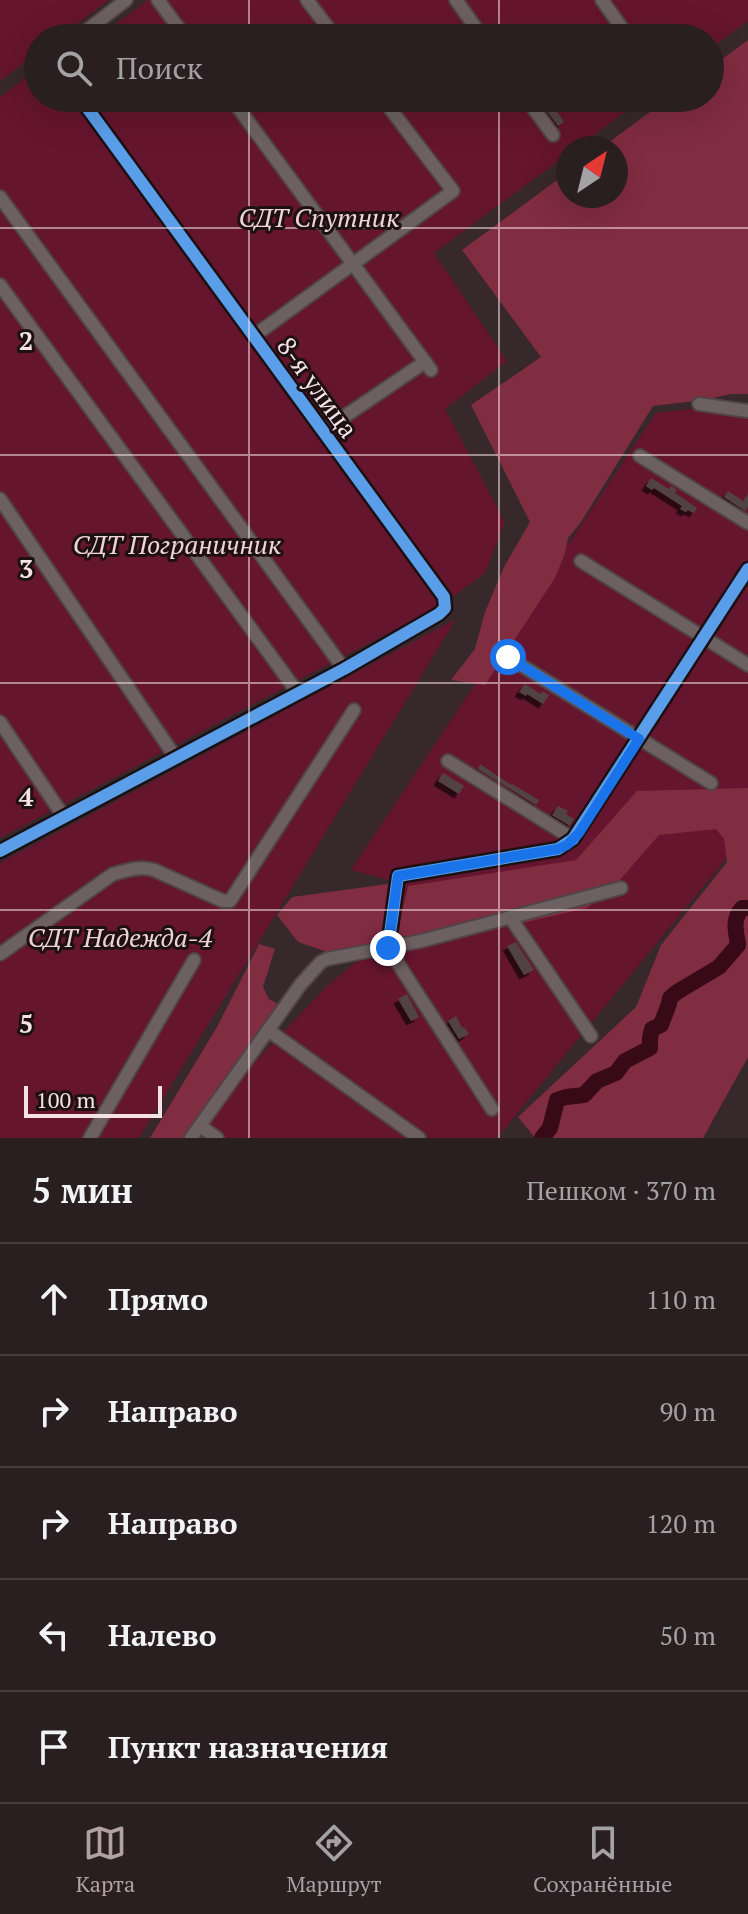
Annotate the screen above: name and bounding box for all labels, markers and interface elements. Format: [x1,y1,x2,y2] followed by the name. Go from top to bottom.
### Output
[24,24,724,112] search box
[52,46,96,90] icon: search
[116,48,203,88] text: Поиск
[556,136,628,208] north arrow
[239,200,399,234] park label: СДТ Спутник
[19,323,33,357] text: 2
[270,330,366,444] street label: 8-я улица
[73,527,281,561] park label: СДТ Пограничник
[19,551,33,585] text: 3
[490,639,526,675] route start
[19,779,34,813] text: 4
[28,920,213,954] park label: СДТ Надежда-4
[370,930,406,966] route end
[19,1006,33,1040] text: 5
[24,1082,162,1118] scale bar
[36,1085,96,1114] text: 100 m
[32,1168,133,1213] text: 5 мин
[526,1173,716,1207] text: Пешком · 370 m
[32,1277,76,1321] icon: ahead
[108,1279,208,1319] text: Прямо
[646,1282,716,1316] text: 110 m
[32,1389,76,1433] icon: right
[108,1391,238,1431] text: Направо
[660,1394,716,1428] text: 90 m
[32,1501,76,1545] icon: right
[108,1503,238,1543] text: Направо
[646,1506,716,1540] text: 120 m
[32,1613,76,1657] icon: left
[108,1615,217,1655] text: Налево
[660,1618,716,1652] text: 50 m
[32,1725,76,1769] icon: arrive
[108,1727,388,1767] text: Пункт назначения
[76,1821,135,1898] tab: Карта
[286,1821,382,1898] tab: Маршрут
[533,1821,672,1898] tab: Сохранённые

